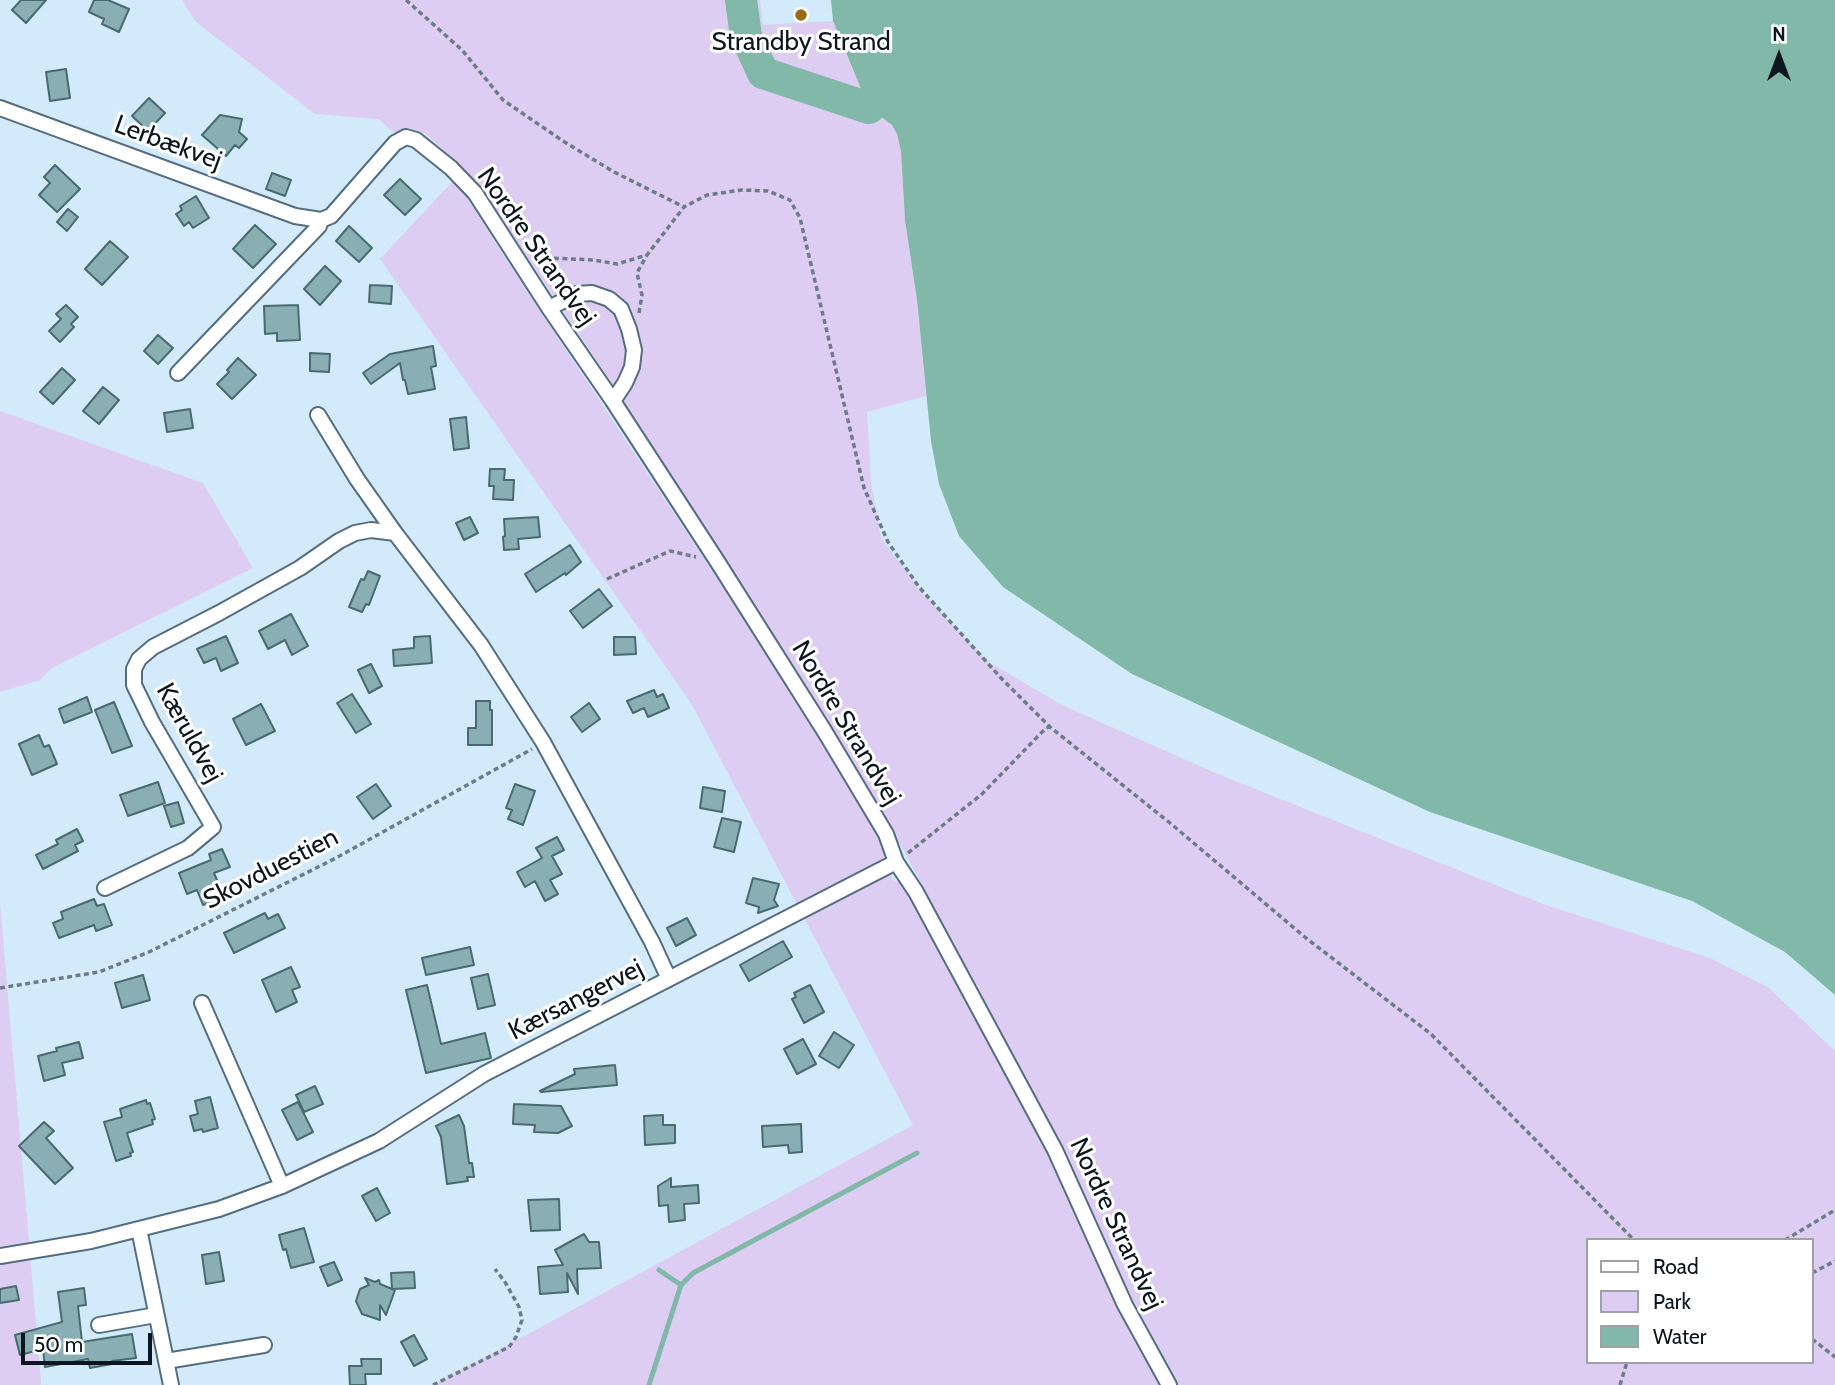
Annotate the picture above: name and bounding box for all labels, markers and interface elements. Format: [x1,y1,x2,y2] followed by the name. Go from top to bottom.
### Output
[793,7,809,23] marker: Strandby Strand
[1744,21,1814,91] north arrow
[1772,23,1786,46] text: N
[711,26,891,58] place label: Strandby Strand
[110,109,226,177] street label: Lerbækvej
[470,162,602,332] street label: Nordre Strandvej
[785,635,907,811] street label: Nordre Strandvej
[149,678,229,788] street label: Kæruldvej
[198,822,344,916] street label: Skovduestien
[503,953,649,1047] street label: Kærsangervej
[1063,1133,1169,1315] street label: Nordre Strandvej
[1587,1238,1814,1364] legend
[1653,1254,1699,1279] text: Road
[1653,1289,1691,1314] text: Park
[24,1318,156,1362] scale bar
[1653,1324,1706,1349] text: Water
[34,1332,83,1357] text: 50 m

